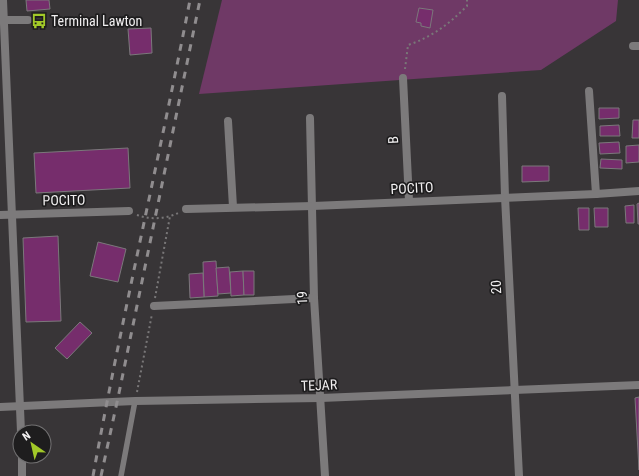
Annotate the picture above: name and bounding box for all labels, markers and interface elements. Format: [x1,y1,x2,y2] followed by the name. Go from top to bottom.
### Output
[30,12,48,30] bus stop icon: Terminal Lawton
[51,13,142,29] place label: Terminal Lawton
[385,136,401,144] street label: B
[390,179,434,197] street label: POCITO
[42,192,86,208] street label: POCITO
[488,280,504,294] street label: 20
[294,291,310,305] street label: 19
[301,376,338,394] street label: TEJAR
[12,424,52,464] north arrow
[20,429,33,443] text: N

